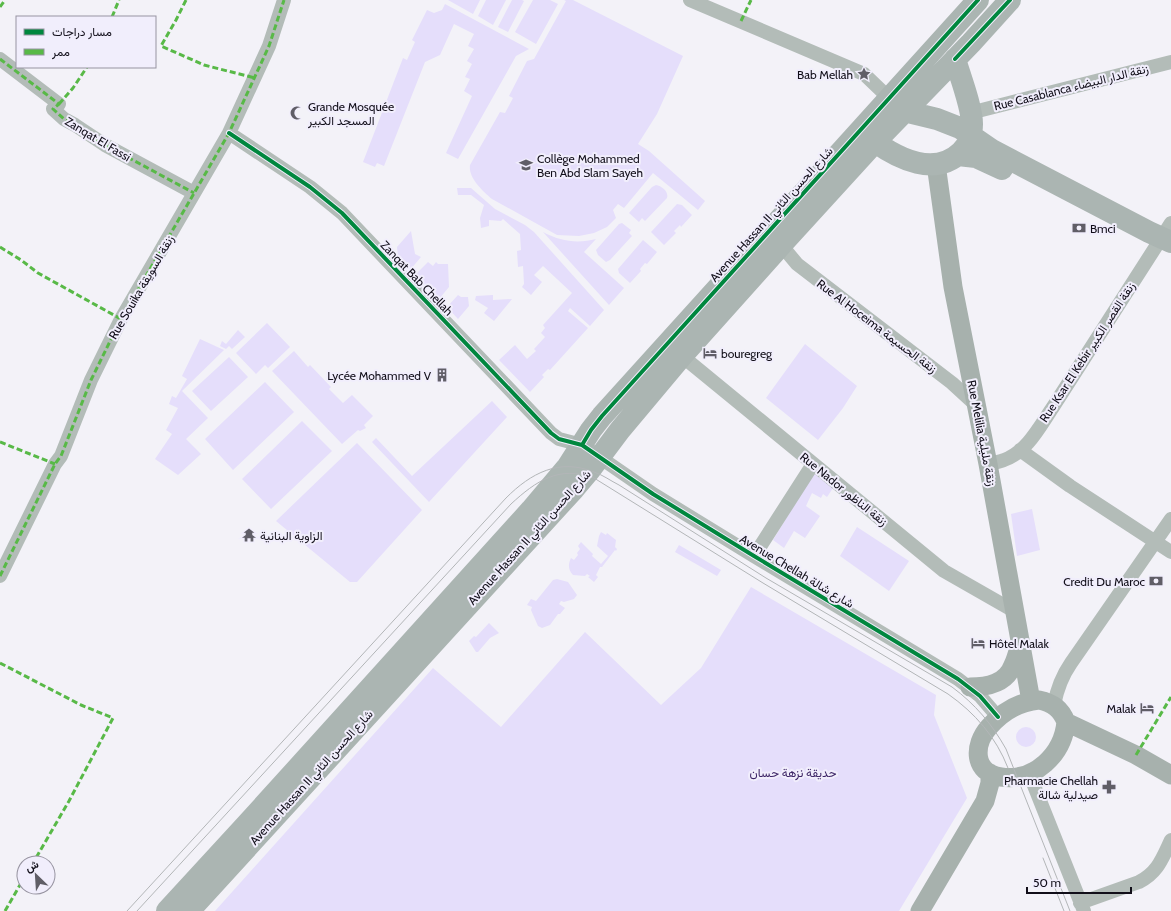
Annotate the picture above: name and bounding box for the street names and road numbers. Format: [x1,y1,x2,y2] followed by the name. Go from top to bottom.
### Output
[992,61,1150,114] street label: Rue Casablanca زنقة الدار البيضاء
[62,114,134,164] street label: Zanqat El Fassi
[706,143,838,287] street label: Avenue Hassan II شارع الحسن الثاني
[105,232,178,342] street label: Rue Souika زنقة السويقة
[377,237,457,319] street label: Zanqat Bab Chellah
[813,276,940,377] street label: Rue Al Hoceima زنقة الحسيمة
[1036,279,1139,425] street label: Rue Ksar El Kebir زنقة القصر الكبير
[963,379,1000,488] street label: Rue Melilia زنقة مليلية
[797,449,891,530] street label: Rue Nador زنقة الناظور
[464,466,596,610] street label: Avenue Hassan II شارع الحسن الثاني
[736,531,857,613] street label: Avenue Chellah شارع شالة
[246,706,378,850] street label: Avenue Hassan II شارع الحسن الثاني

